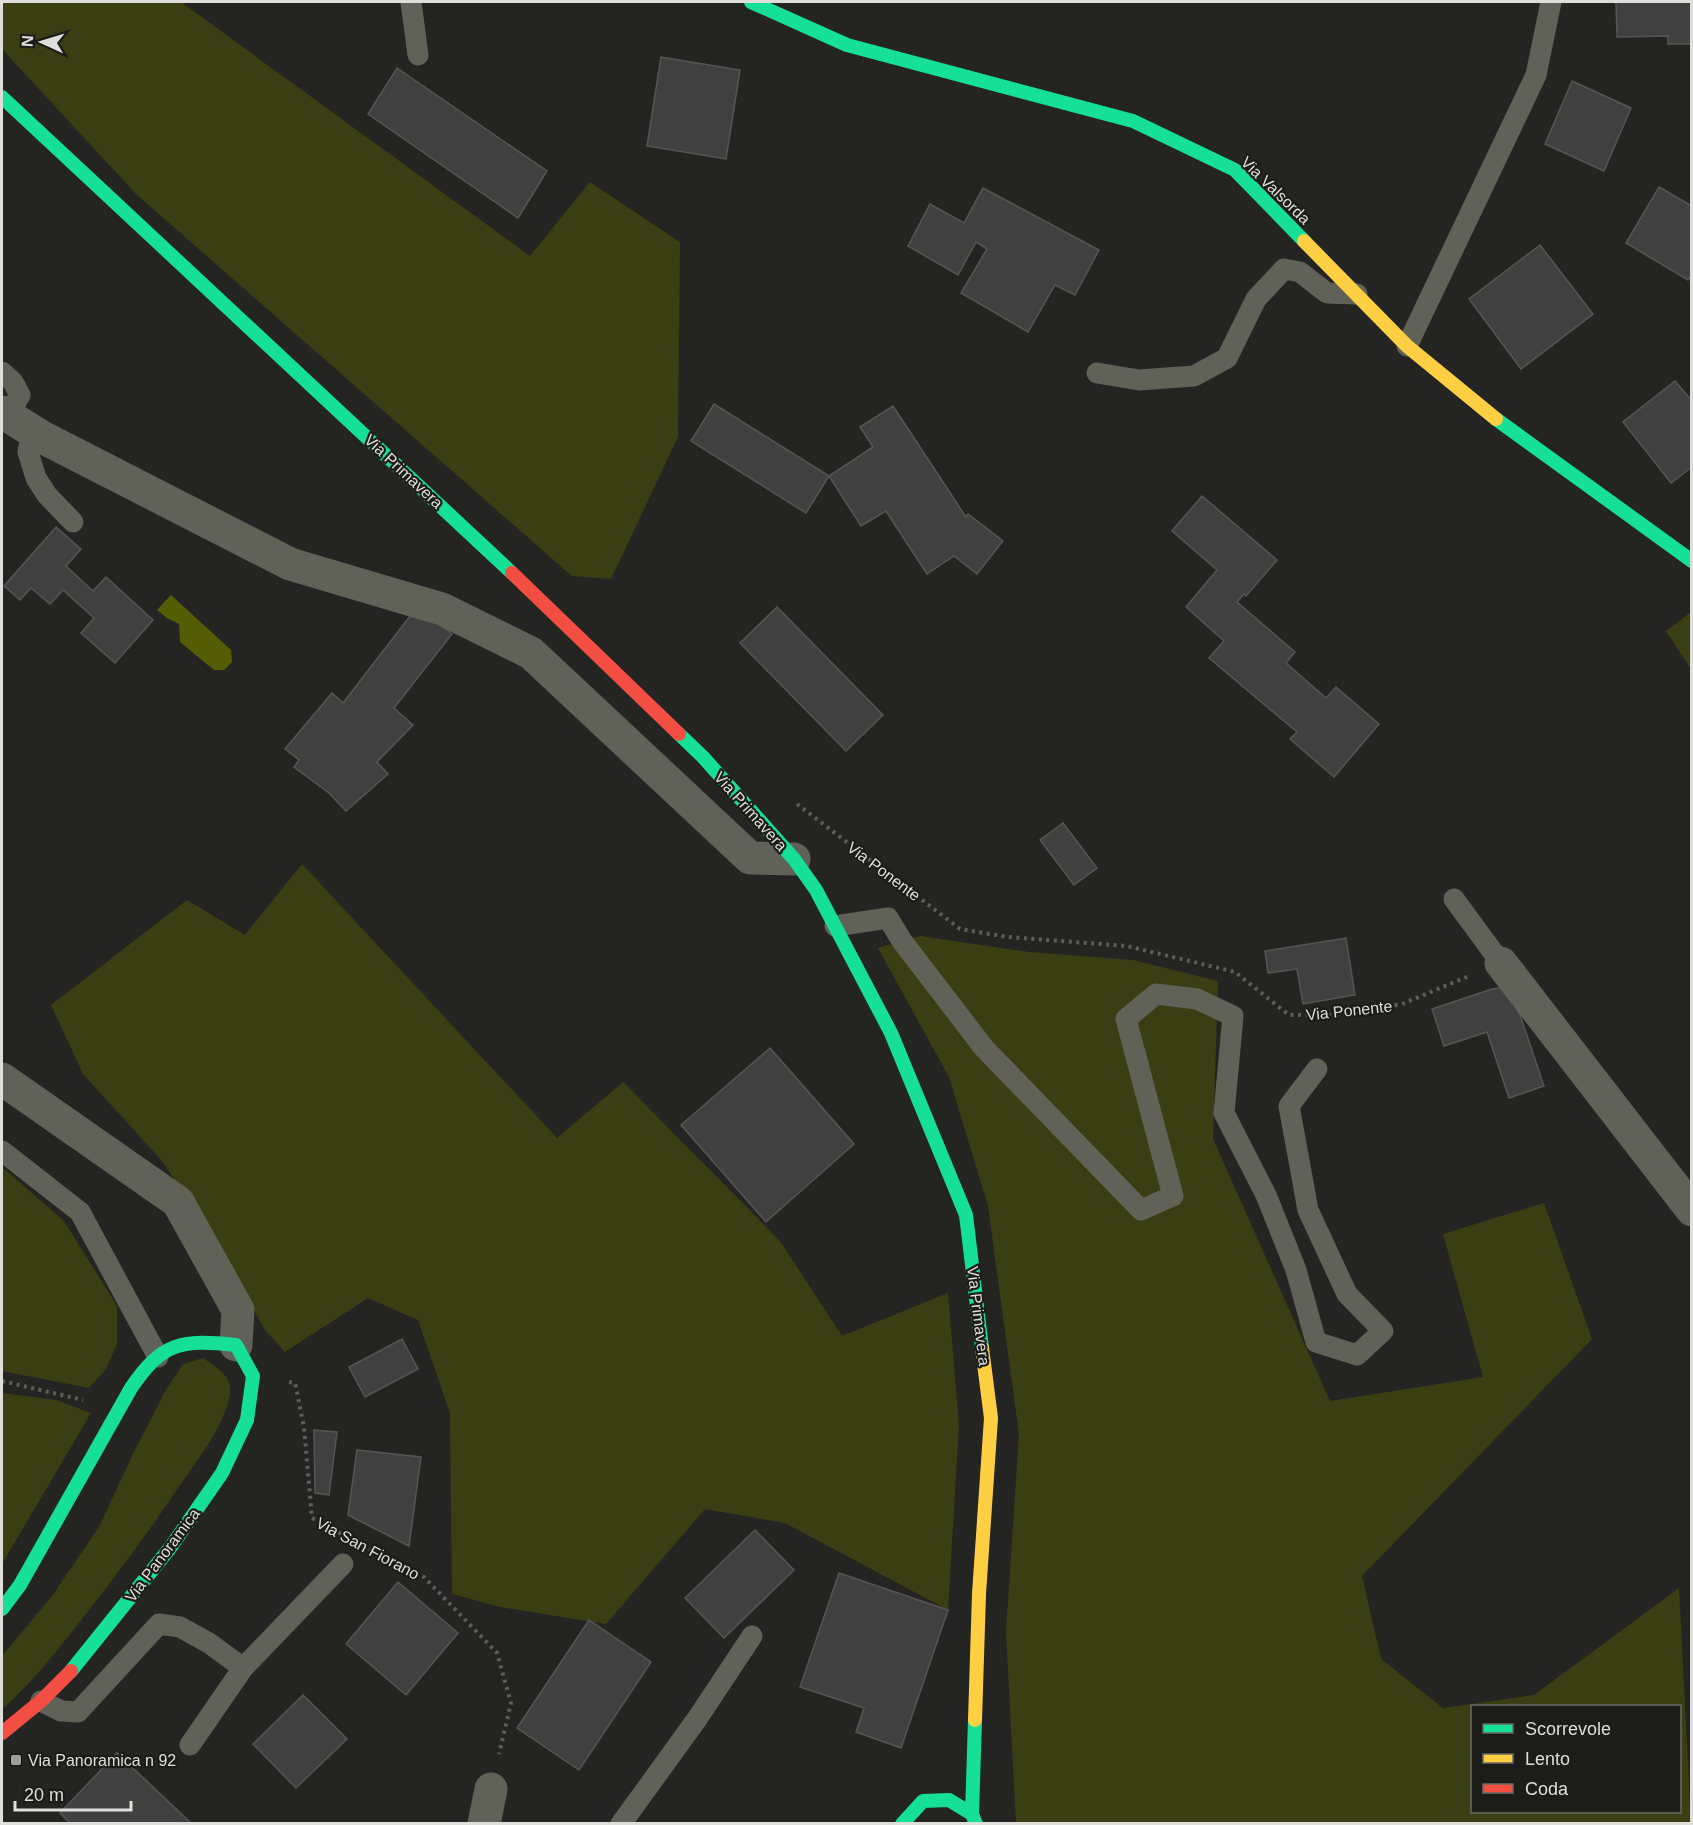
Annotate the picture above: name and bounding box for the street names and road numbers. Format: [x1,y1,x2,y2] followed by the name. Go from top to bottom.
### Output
[1238,153,1314,228] street label: Via Valsorda
[361,431,446,512] street label: Via Primavera
[711,768,791,854] street label: Via Primavera
[844,838,924,904] street label: Via Ponente
[1305,997,1393,1023] street label: Via Ponente
[964,1265,993,1367] street label: Via Primavera
[122,1505,203,1605] street label: Via Panoramica
[313,1514,422,1583] street label: Via San Fiorano

